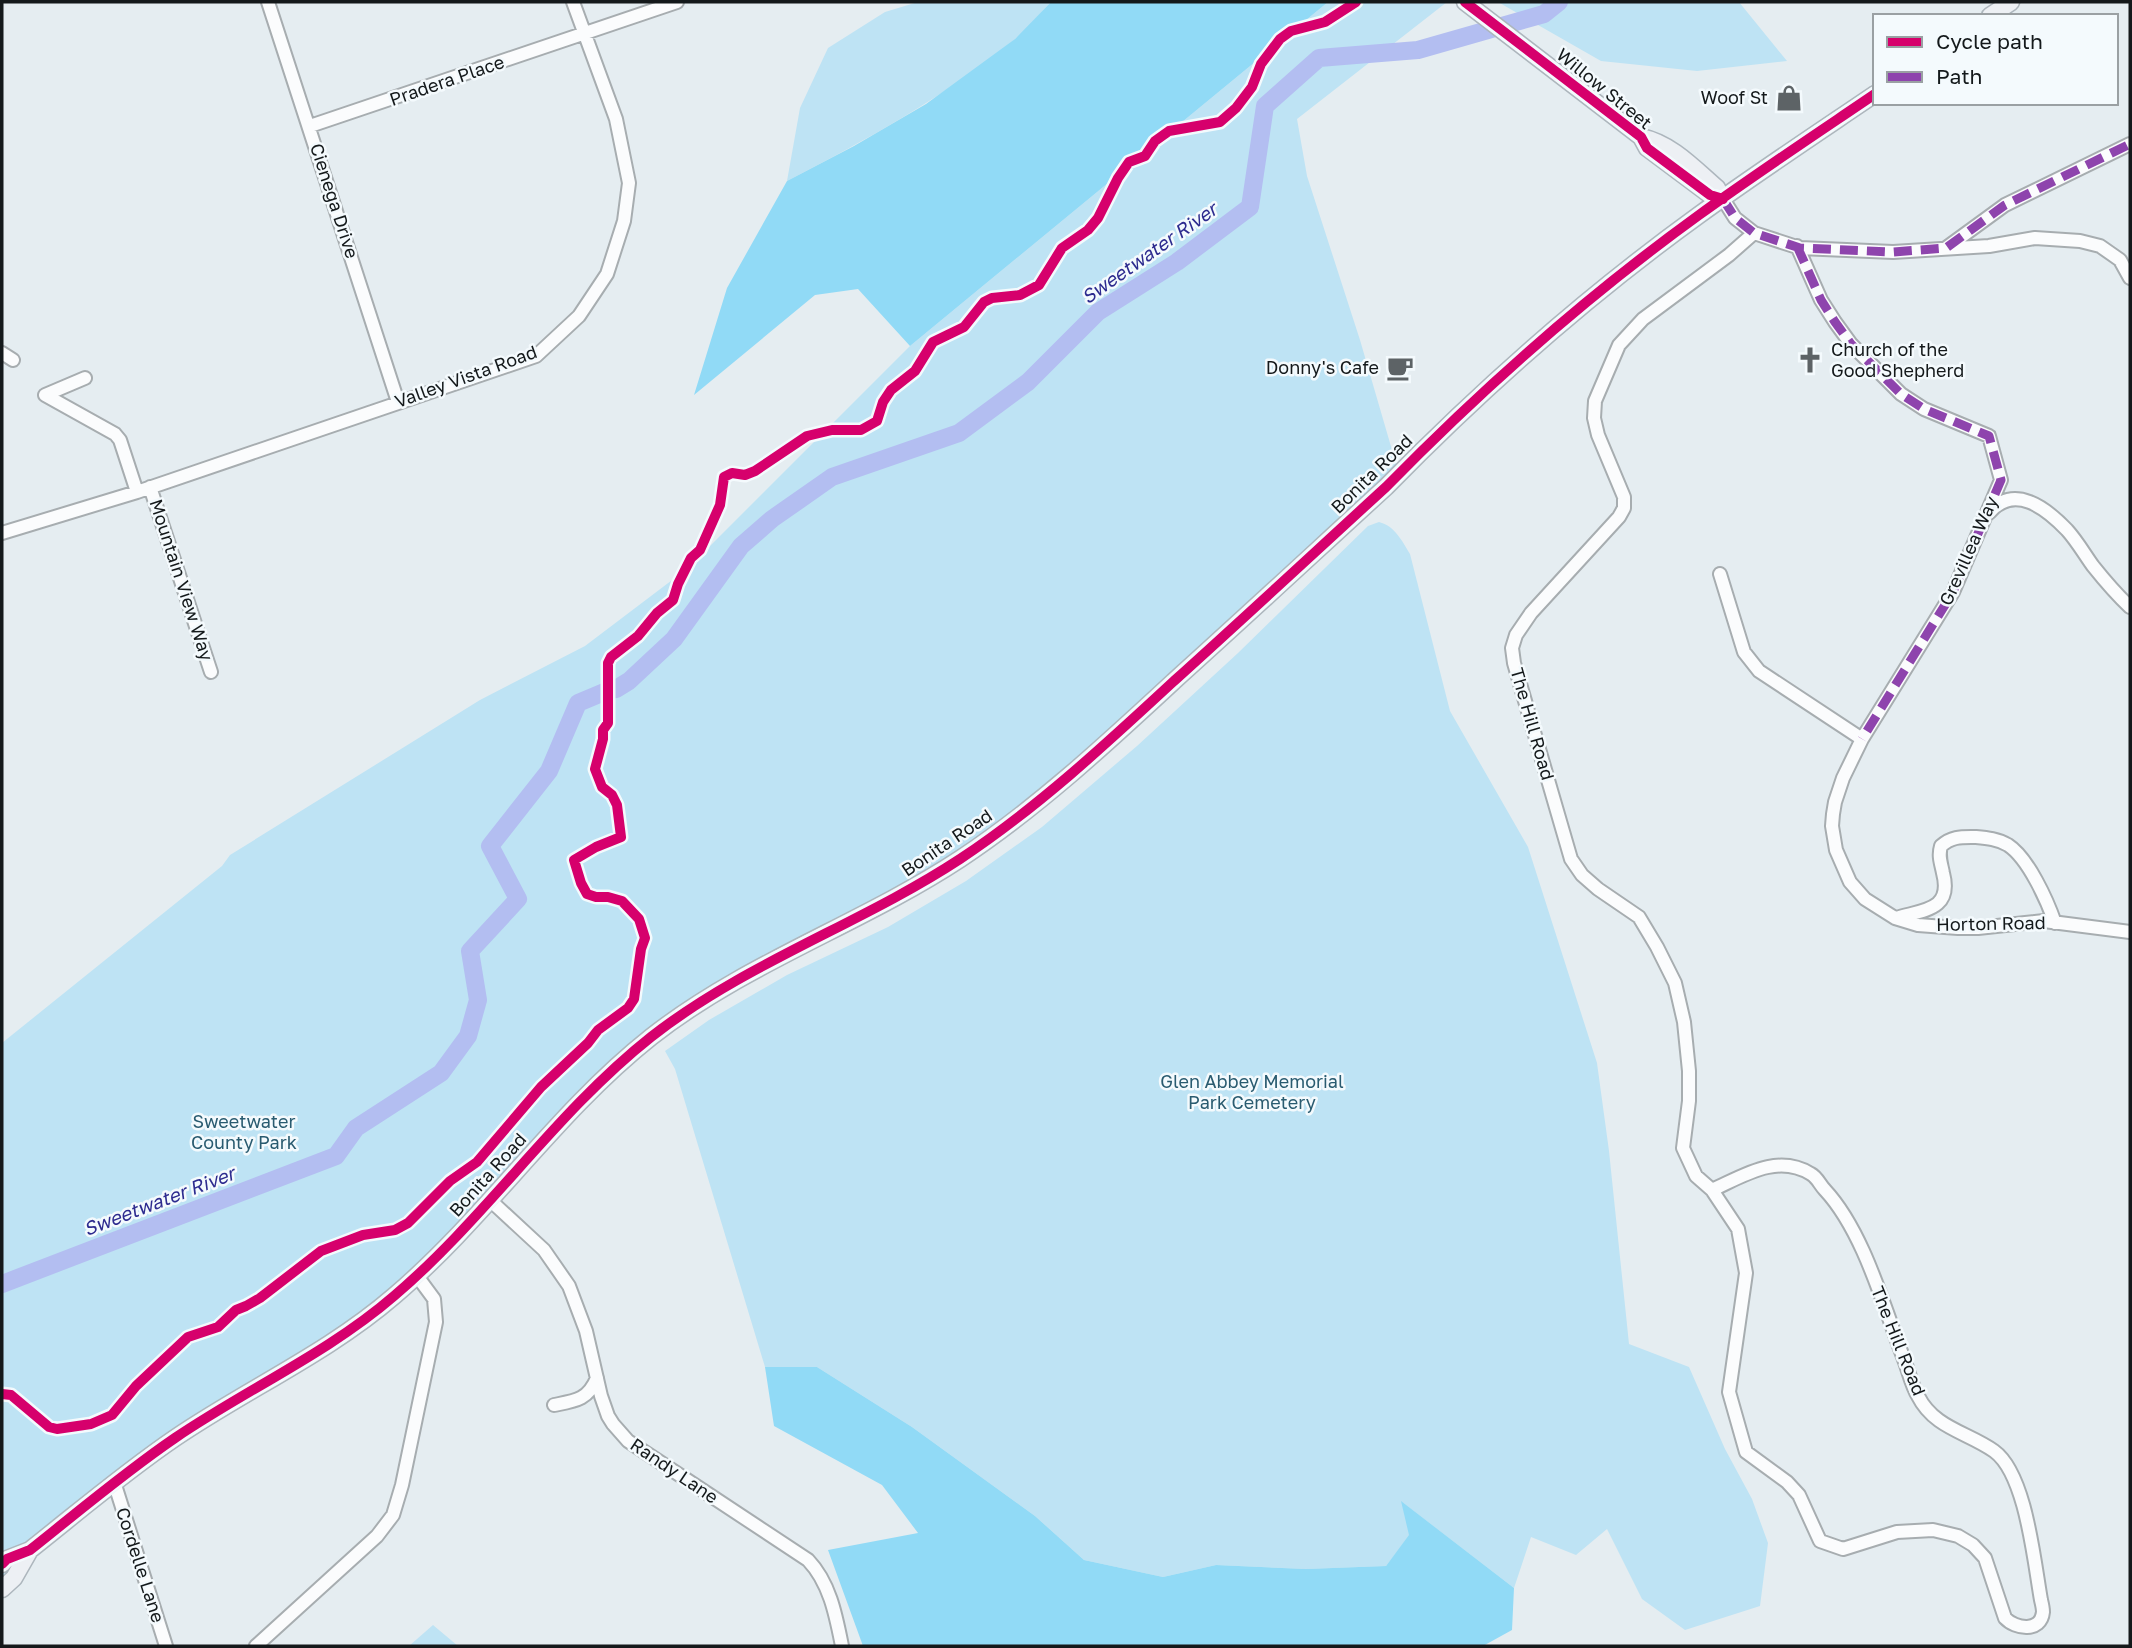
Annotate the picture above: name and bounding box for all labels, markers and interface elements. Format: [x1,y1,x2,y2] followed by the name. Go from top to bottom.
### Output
[1873,14,2118,105] legend
[1936,28,2043,54] text: Cycle path
[1552,43,1657,133] street label: Willow Street
[386,50,507,110] street label: Pradera Place
[1936,63,1983,89] text: Path
[1774,83,1804,113] shop icon: Woof St
[1701,86,1768,108] place label: Woof St
[306,141,364,261] street label: Cienega Drive
[1077,196,1223,308] water label: Sweetwater River
[1831,338,1964,381] place label: Church of the Good Shepherd
[392,340,540,412] street label: Valley Vista Road
[1795,345,1825,375] church icon: Church of the Good Shepherd
[1385,353,1415,383] cafe icon: Donny's Cafe
[1266,356,1379,378] place label: Donny's Cafe
[1326,429,1417,518] street label: Bonita Road
[1934,492,2002,609] street label: Grevillea Way
[145,496,218,663] street label: Mountain View Way
[1506,665,1559,782] street label: The Hill Road
[897,804,996,881] street label: Bonita Road
[1936,911,2046,935] street label: Horton Road
[1160,1070,1344,1113] park label: Glen Abbey Memorial Park Cemetery
[191,1110,297,1153] park label: Sweetwater County Park
[444,1128,530,1221] street label: Bonita Road
[80,1160,240,1240] water label: Sweetwater River
[1867,1283,1931,1398] street label: The Hill Road
[627,1433,723,1508] street label: Randy Lane
[112,1504,170,1625] street label: Cordelle Lane

